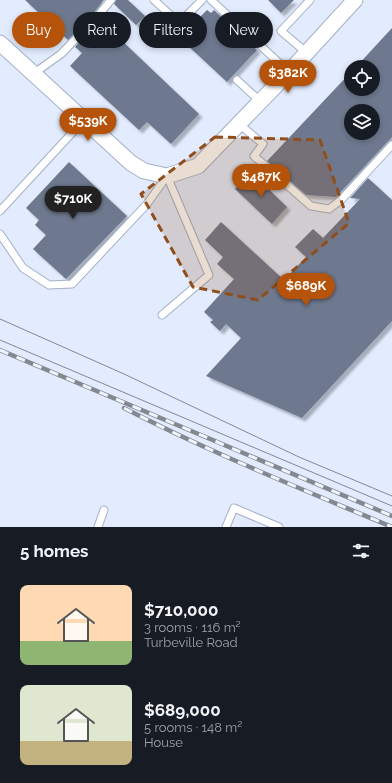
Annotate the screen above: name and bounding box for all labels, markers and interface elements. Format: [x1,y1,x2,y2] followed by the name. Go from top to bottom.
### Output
[12,12,65,48] chip: Buy
[73,12,131,48] chip: Rent
[139,12,207,48] chip: Filters
[215,12,273,48] chip: New
[260,60,316,94] pin: $382K
[344,60,380,140] map controls
[344,60,380,96] button: locate
[268,65,308,80] text: $382K
[344,104,380,140] button: layers
[60,108,116,142] pin: $539K
[68,113,108,128] text: $539K
[233,164,289,198] pin: $487K
[241,169,281,184] text: $487K
[45,186,101,220] pin: $710K
[54,191,92,206] text: $710K
[278,273,334,307] pin: $689K
[286,278,326,293] text: $689K
[350,540,372,562] icon: filters
[20,541,88,561] text: 5 homes
[144,600,218,620] text: $710,000
[52,601,100,649] icon: home
[144,620,241,635] text: 3 rooms · 116 m²
[144,635,238,650] text: Turbeville Road
[144,700,221,720] text: $689,000
[52,701,100,749] icon: home
[144,720,242,735] text: 5 rooms · 148 m²
[144,735,183,750] text: House

